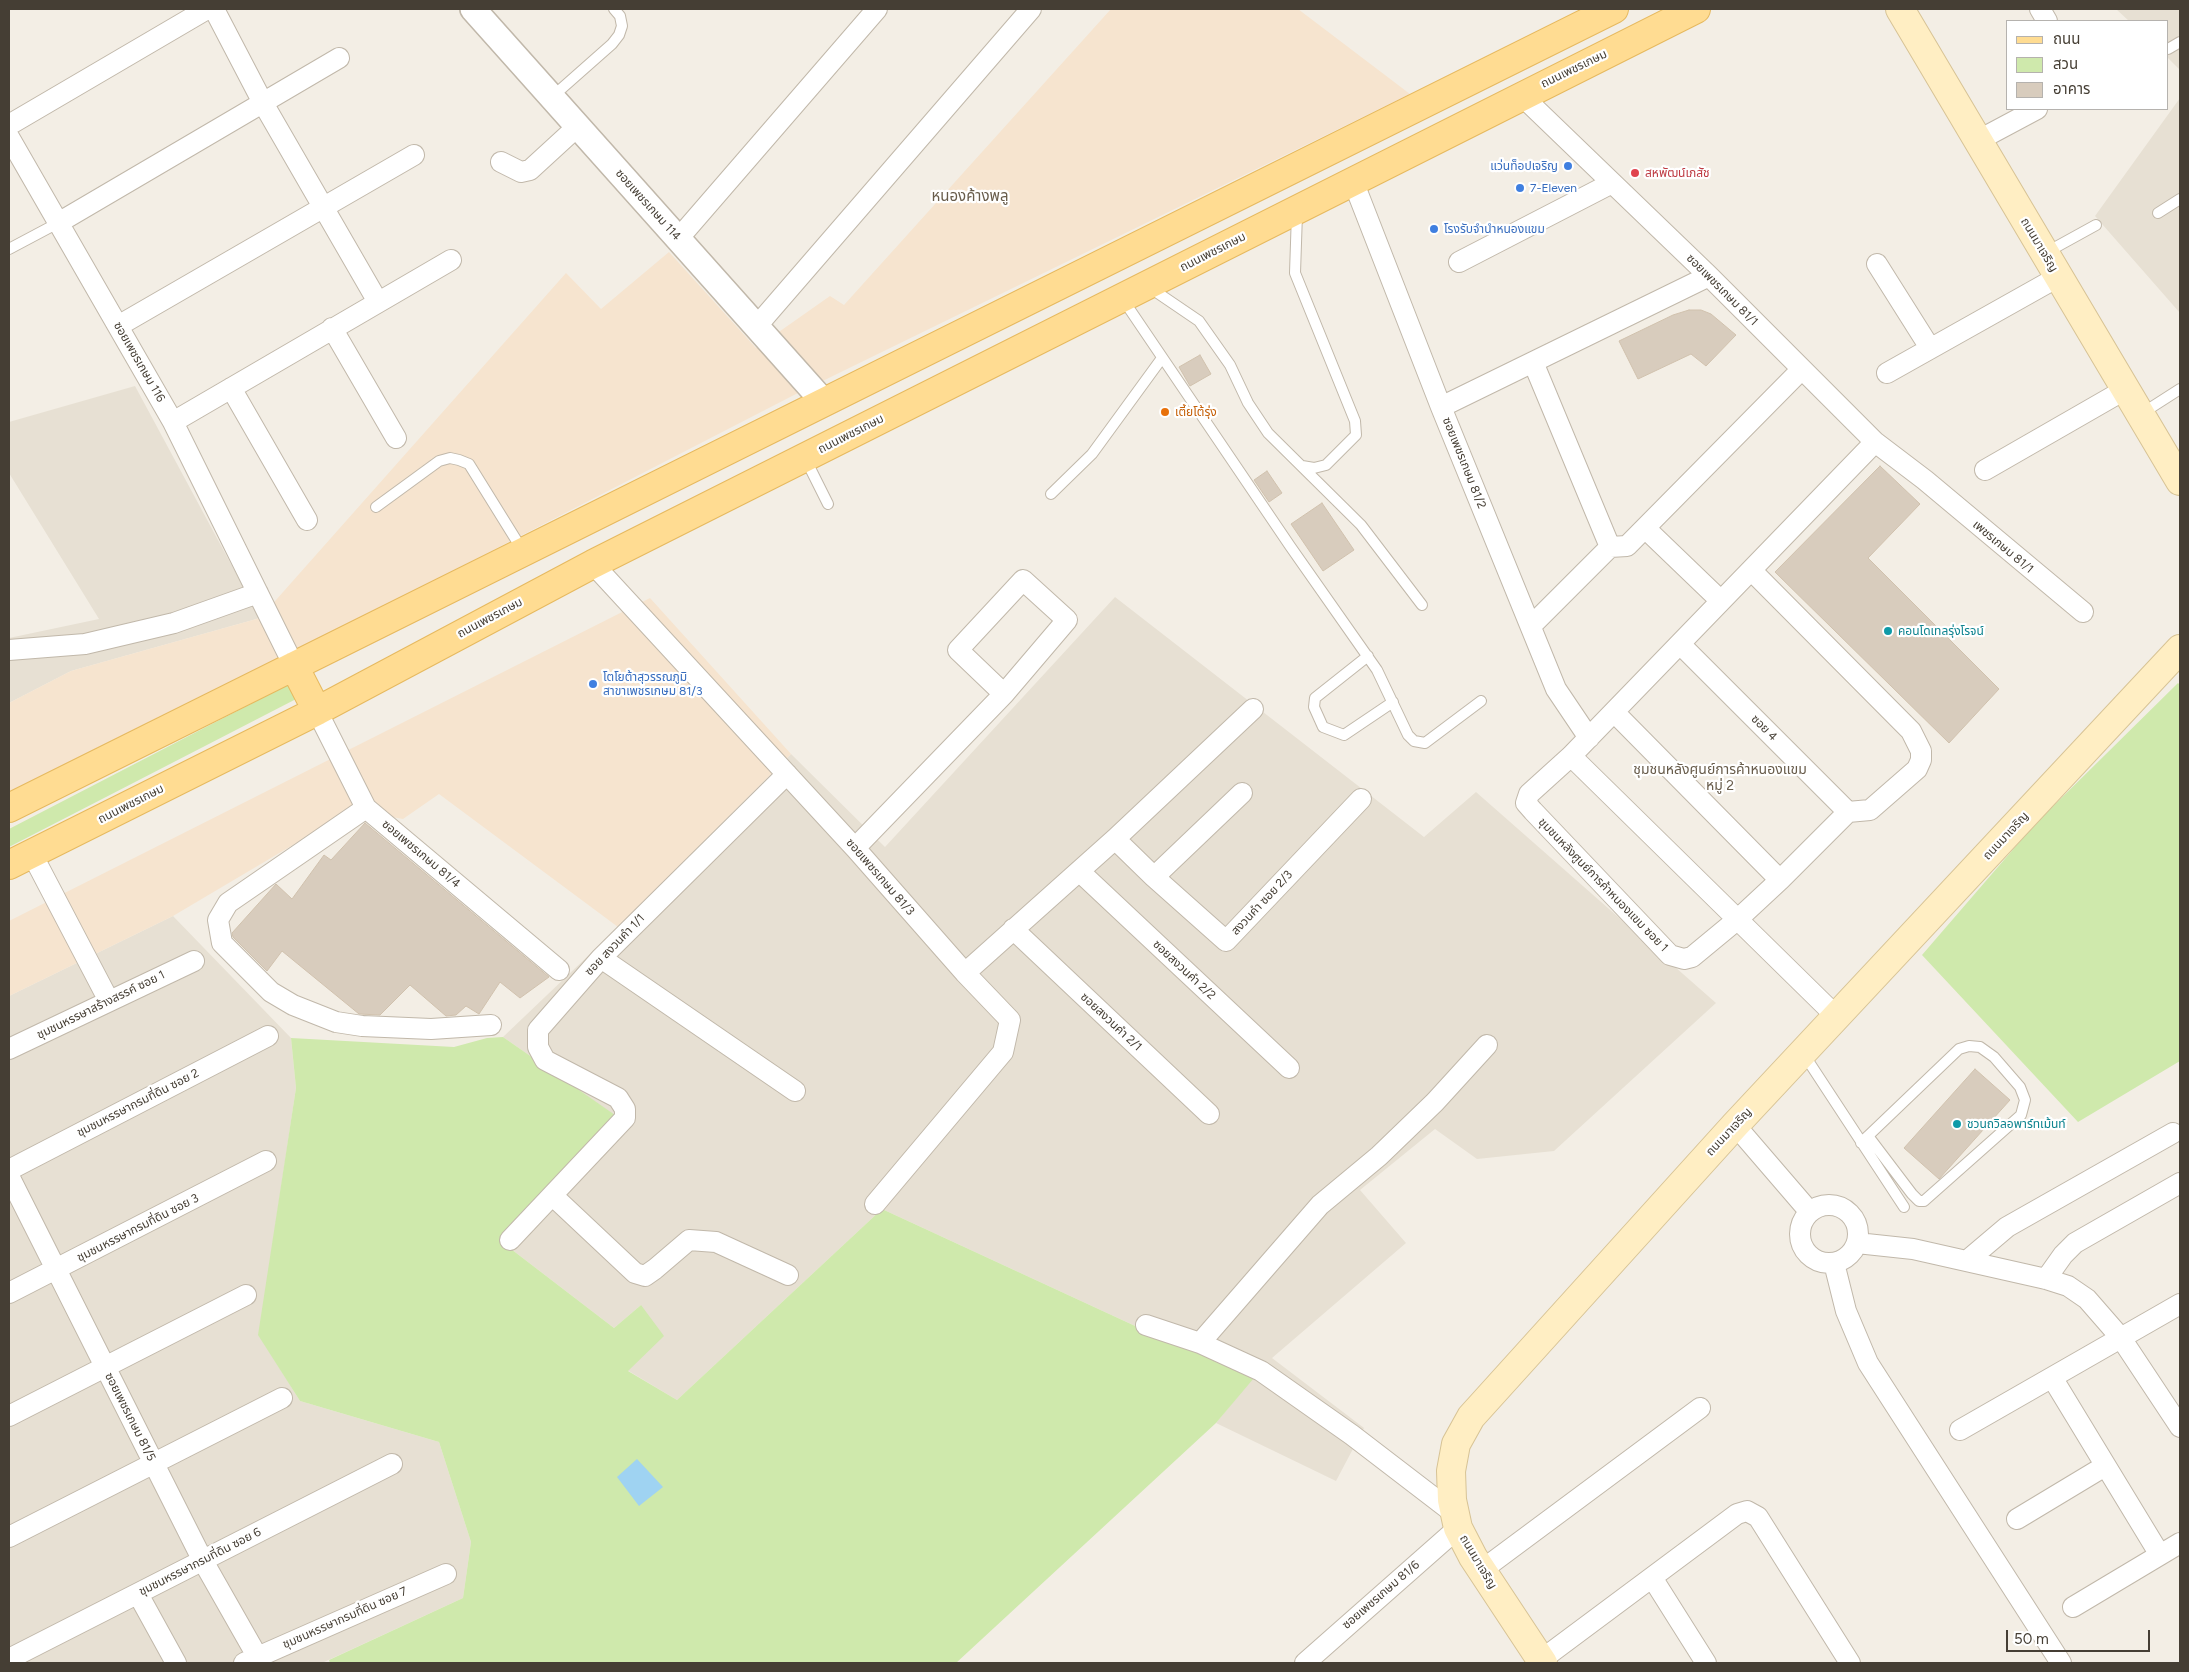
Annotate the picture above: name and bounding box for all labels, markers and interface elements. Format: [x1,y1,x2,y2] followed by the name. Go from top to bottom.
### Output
[2006,20,2169,110] legend
[2053,30,2080,48] text: ถนน
[1539,47,1609,91] street label: ถนนเพชรเกษม
[2053,55,2078,73] text: สวน
[2053,80,2090,98] text: อาคาร
[1490,159,1558,173] place label: แว่นท็อปเจริญ
[1562,160,1574,172] marker: แว่นท็อปเจริญ
[612,166,684,244] street label: ซอยเพชรเกษม 114
[1645,166,1710,180] place label: สหพัฒน์เภสัช
[1629,167,1641,179] marker: สหพัฒน์เภสัช
[1530,181,1577,195] place label: 7-Eleven
[1514,182,1526,194] marker: 7-Eleven
[931,188,1009,206] district label: หนองค้างพลู
[2017,215,2061,275] street label: ถนนมาเจริญ
[1444,222,1545,236] place label: โรงรับจำนำหนองแขม
[1428,223,1440,235] marker: โรงรับจำนำหนองแขม
[1178,229,1248,275] street label: ถนนเพชรเกษม
[1683,251,1761,329] street label: ซอยเพชรเกษม 81/1
[110,319,168,405] street label: ซอยเพชรเกษม 116
[1175,405,1217,419] place label: เตี้ยโต้รุ่ง
[1159,406,1171,418] marker: เตี้ยโต้รุ่ง
[816,411,886,457] street label: ถนนเพชรเกษม
[1439,415,1489,511] street label: ซอยเพชรเกษม 81/2
[1970,517,2036,577] street label: เพชรเกษม 81/1
[455,595,525,641] street label: ถนนเพชรเกษม
[1898,624,1984,638] place label: คอนโดเทลรุ่งโรจน์
[1882,625,1894,637] marker: คอนโดเทลรุ่งโรจน์
[603,670,703,698] place label: โตโยต้าสุวรรณภูมิ สาขาเพชรเกษม 81/3
[587,678,599,690] marker: โตโยต้าสุวรรณภูมิ สาขาเพชรเกษม 81/3
[1748,712,1780,744] street label: ซอย 4
[1633,762,1807,794] district label: ชุมชนหลังศูนย์การค้าหนองแขม หมู่ 2
[96,781,166,827] street label: ถนนเพชรเกษม
[1980,809,2032,863] street label: ถนนมาเจริญ
[1535,815,1671,955] street label: ชุมชนหลังศูนย์การค้าหนองแขม ซอย 1
[379,817,463,891] street label: ซอยเพชรเกษม 81/4
[843,836,917,918] street label: ซอยเพชรเกษม 81/3
[1228,868,1296,938] street label: สงวนคำ ซอย 2/3
[582,911,648,979] street label: ซอย สงวนคำ 1/1
[1150,937,1218,1003] street label: ซอยสงวนคำ 2/2
[35,968,167,1042] street label: ชุมชนหรรษาสร้างสรรค์ ซอย 1
[1077,990,1145,1054] street label: ซอยสงวนคำ 2/1
[75,1066,201,1140] street label: ชุมชนหรรษากรมที่ดิน ซอย 2
[1703,1105,1755,1159] street label: ถนนมาเจริญ
[1967,1117,2066,1131] place label: ชวนถวิลอพาร์ทเม้นท์
[1951,1118,1963,1130] marker: ชวนถวิลอพาร์ทเม้นท์
[75,1191,201,1265] street label: ชุมชนหรรษากรมที่ดิน ซอย 3
[101,1370,159,1464] street label: ซอยเพชรเกษม 81/5
[137,1525,263,1599] street label: ชุมชนหรรษากรมที่ดิน ซอย 6
[1456,1532,1500,1592] street label: ถนนมาเจริญ
[1340,1558,1422,1632] street label: ซอยเพชรเกษม 81/6
[281,1584,409,1652] street label: ชุมชนหรรษากรมที่ดิน ซอย 7
[2009,1620,2153,1652] scale bar
[2014,1630,2049,1648] text: 50 m

